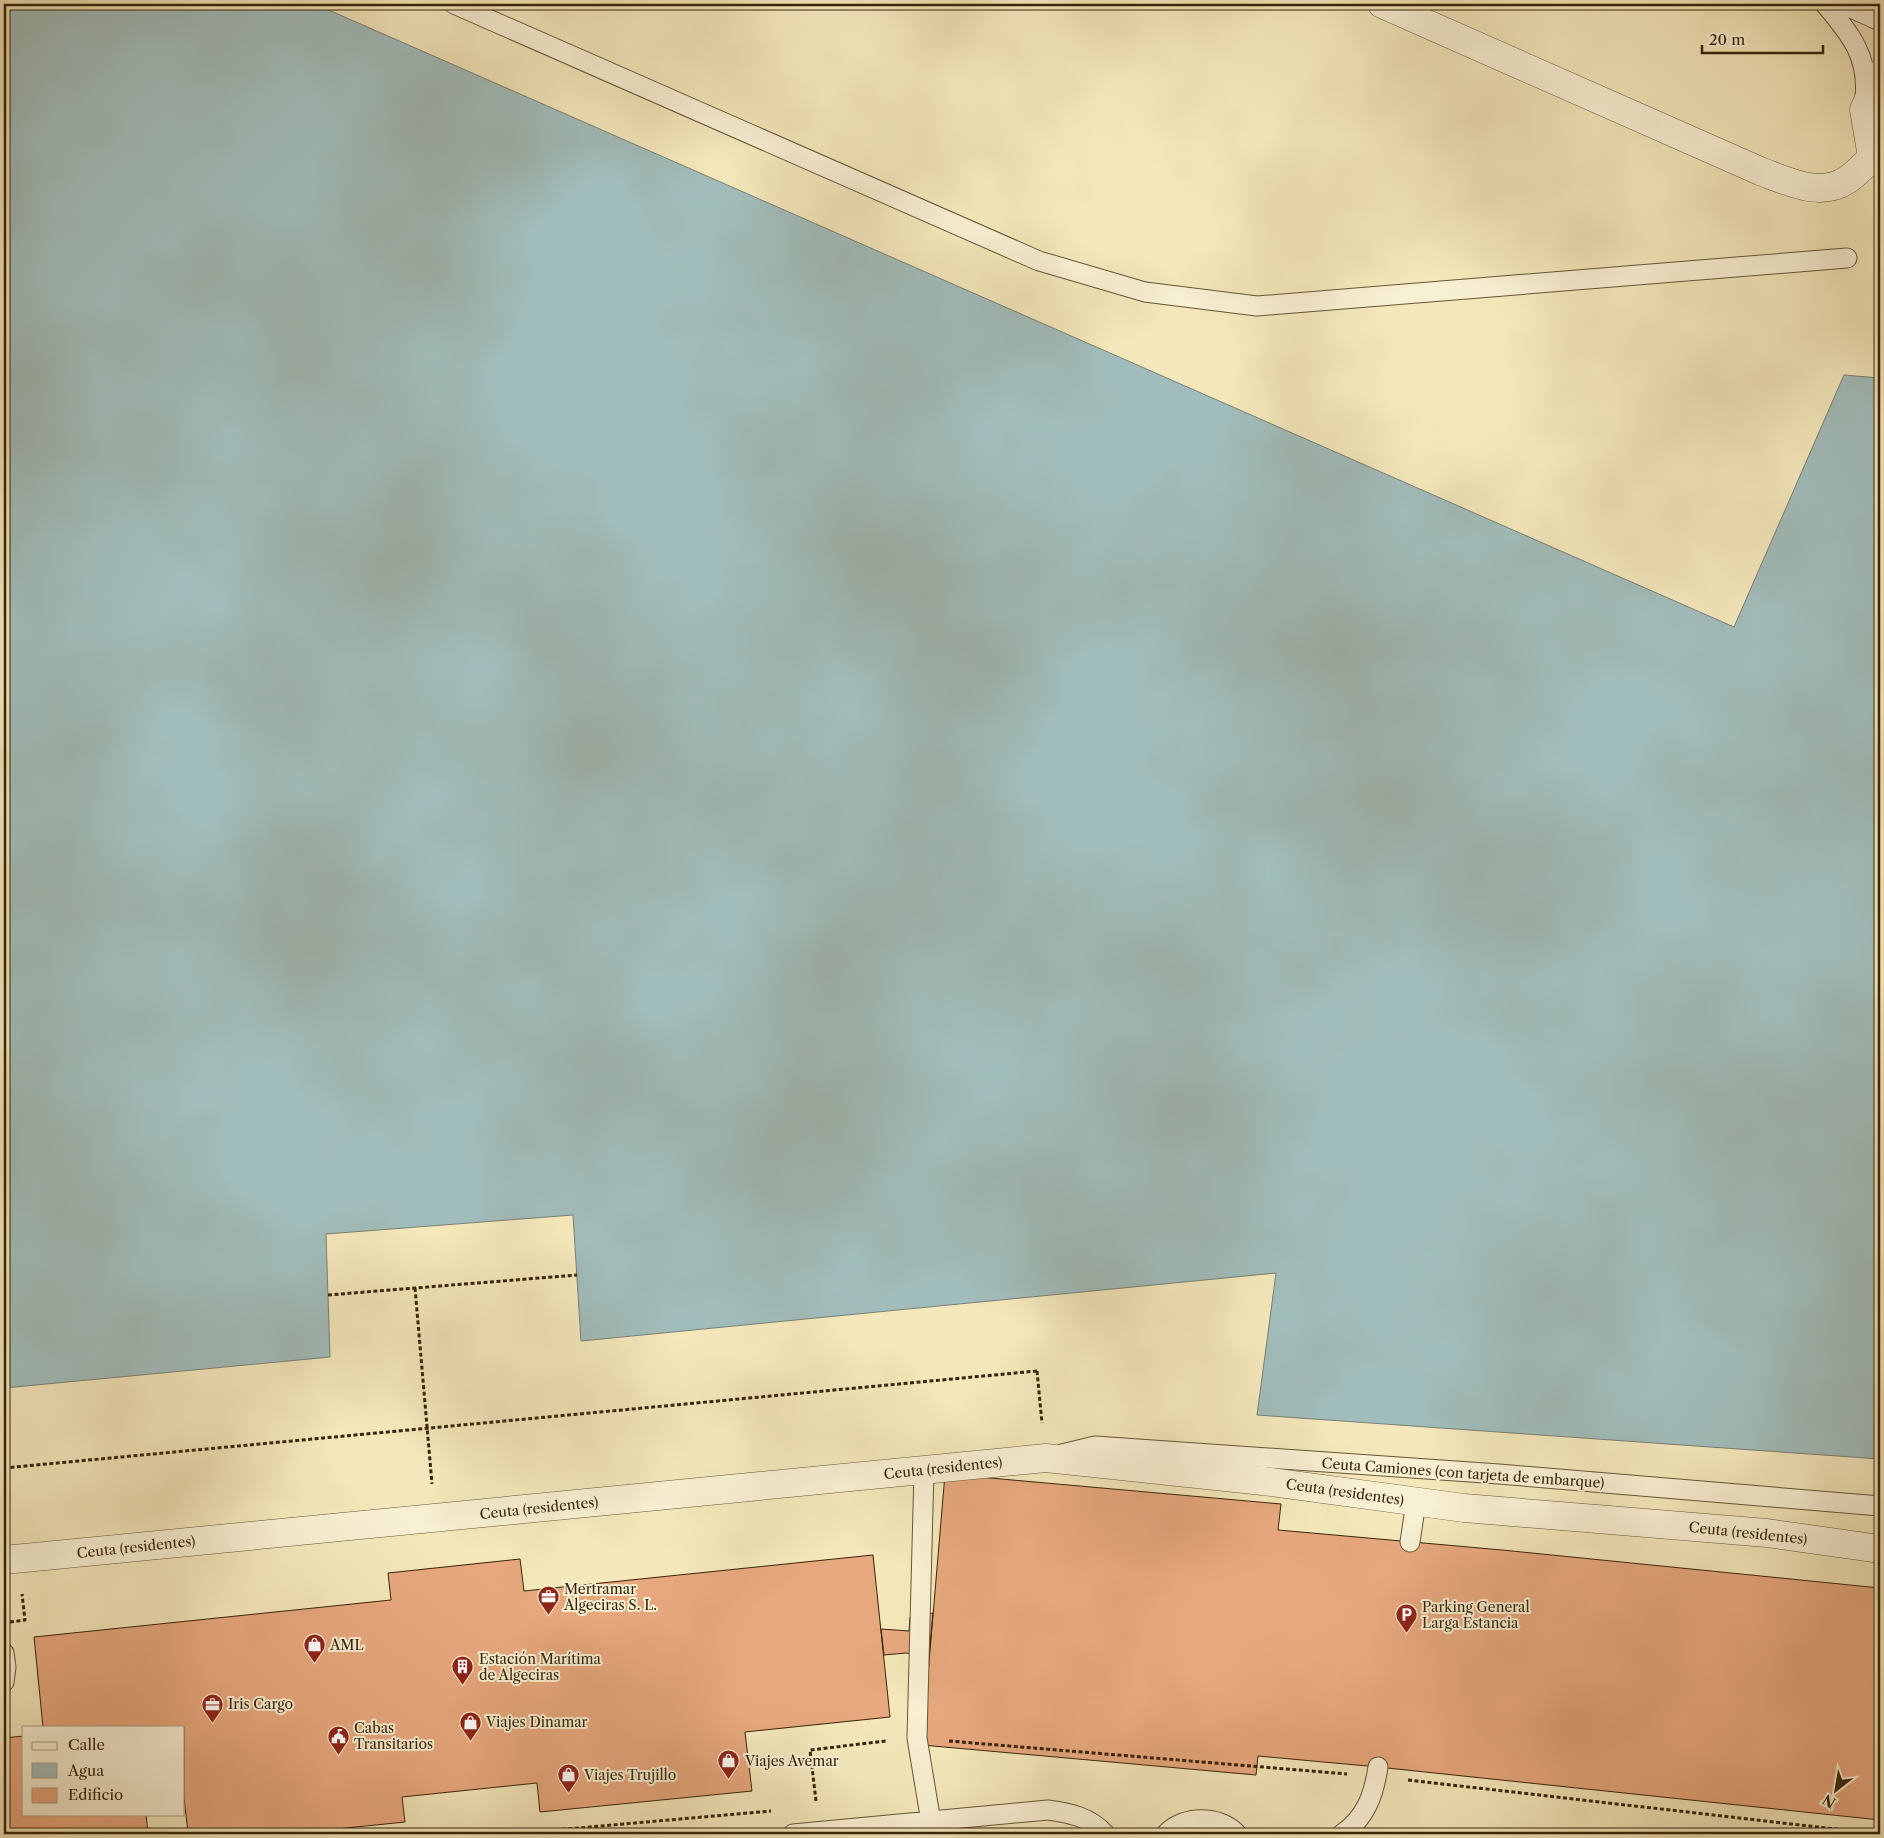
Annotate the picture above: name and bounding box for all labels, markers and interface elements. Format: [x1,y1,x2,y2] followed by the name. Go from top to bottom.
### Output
[1702,22,1823,54] scale bar
[1709,30,1745,49] text: 20 m
[883,1453,1003,1483] street label: Ceuta (residentes)
[1321,1454,1605,1492] street label: Ceuta Camiones (con tarjeta de embarque)
[1285,1475,1405,1509] street label: Ceuta (residentes)
[479,1493,599,1523] street label: Ceuta (residentes)
[1688,1518,1808,1548] street label: Ceuta (residentes)
[76,1532,196,1562] street label: Ceuta (residentes)
[563,1580,657,1614] place label: Mertramar Algeciras S. L.
[536,1585,560,1616] office icon: Mertramar Algeciras S. L.
[1422,1598,1530,1632] place label: Parking General Larga Estancia
[1394,1603,1418,1634] parking icon: Parking General Larga Estancia
[302,1633,326,1664] shop icon: AML
[329,1636,364,1654] place label: AML
[479,1650,602,1684] place label: Estación Marítima de Algeciras
[451,1655,475,1686] building icon: Estación Marítima de Algeciras
[200,1692,224,1723] office icon: Iris Cargo
[228,1695,293,1713] place label: Iris Cargo
[458,1710,482,1741] shop icon: Viajes Dinamar
[485,1713,588,1731] place label: Viajes Dinamar
[354,1719,433,1753] place label: Cabas Transitarios
[326,1724,350,1755] public building icon: Cabas Transitarios
[22,1726,185,1816] legend
[68,1735,105,1754] text: Calle
[717,1749,741,1780] shop icon: Viajes Avemar
[744,1752,839,1770] place label: Viajes Avemar
[67,1761,104,1780] text: Agua
[556,1763,580,1794] shop icon: Viajes Trujillo
[583,1766,676,1784] place label: Viajes Trujillo
[1812,1766,1862,1816] north arrow
[68,1785,123,1804] text: Edificio
[1819,1790,1839,1812] text: N

